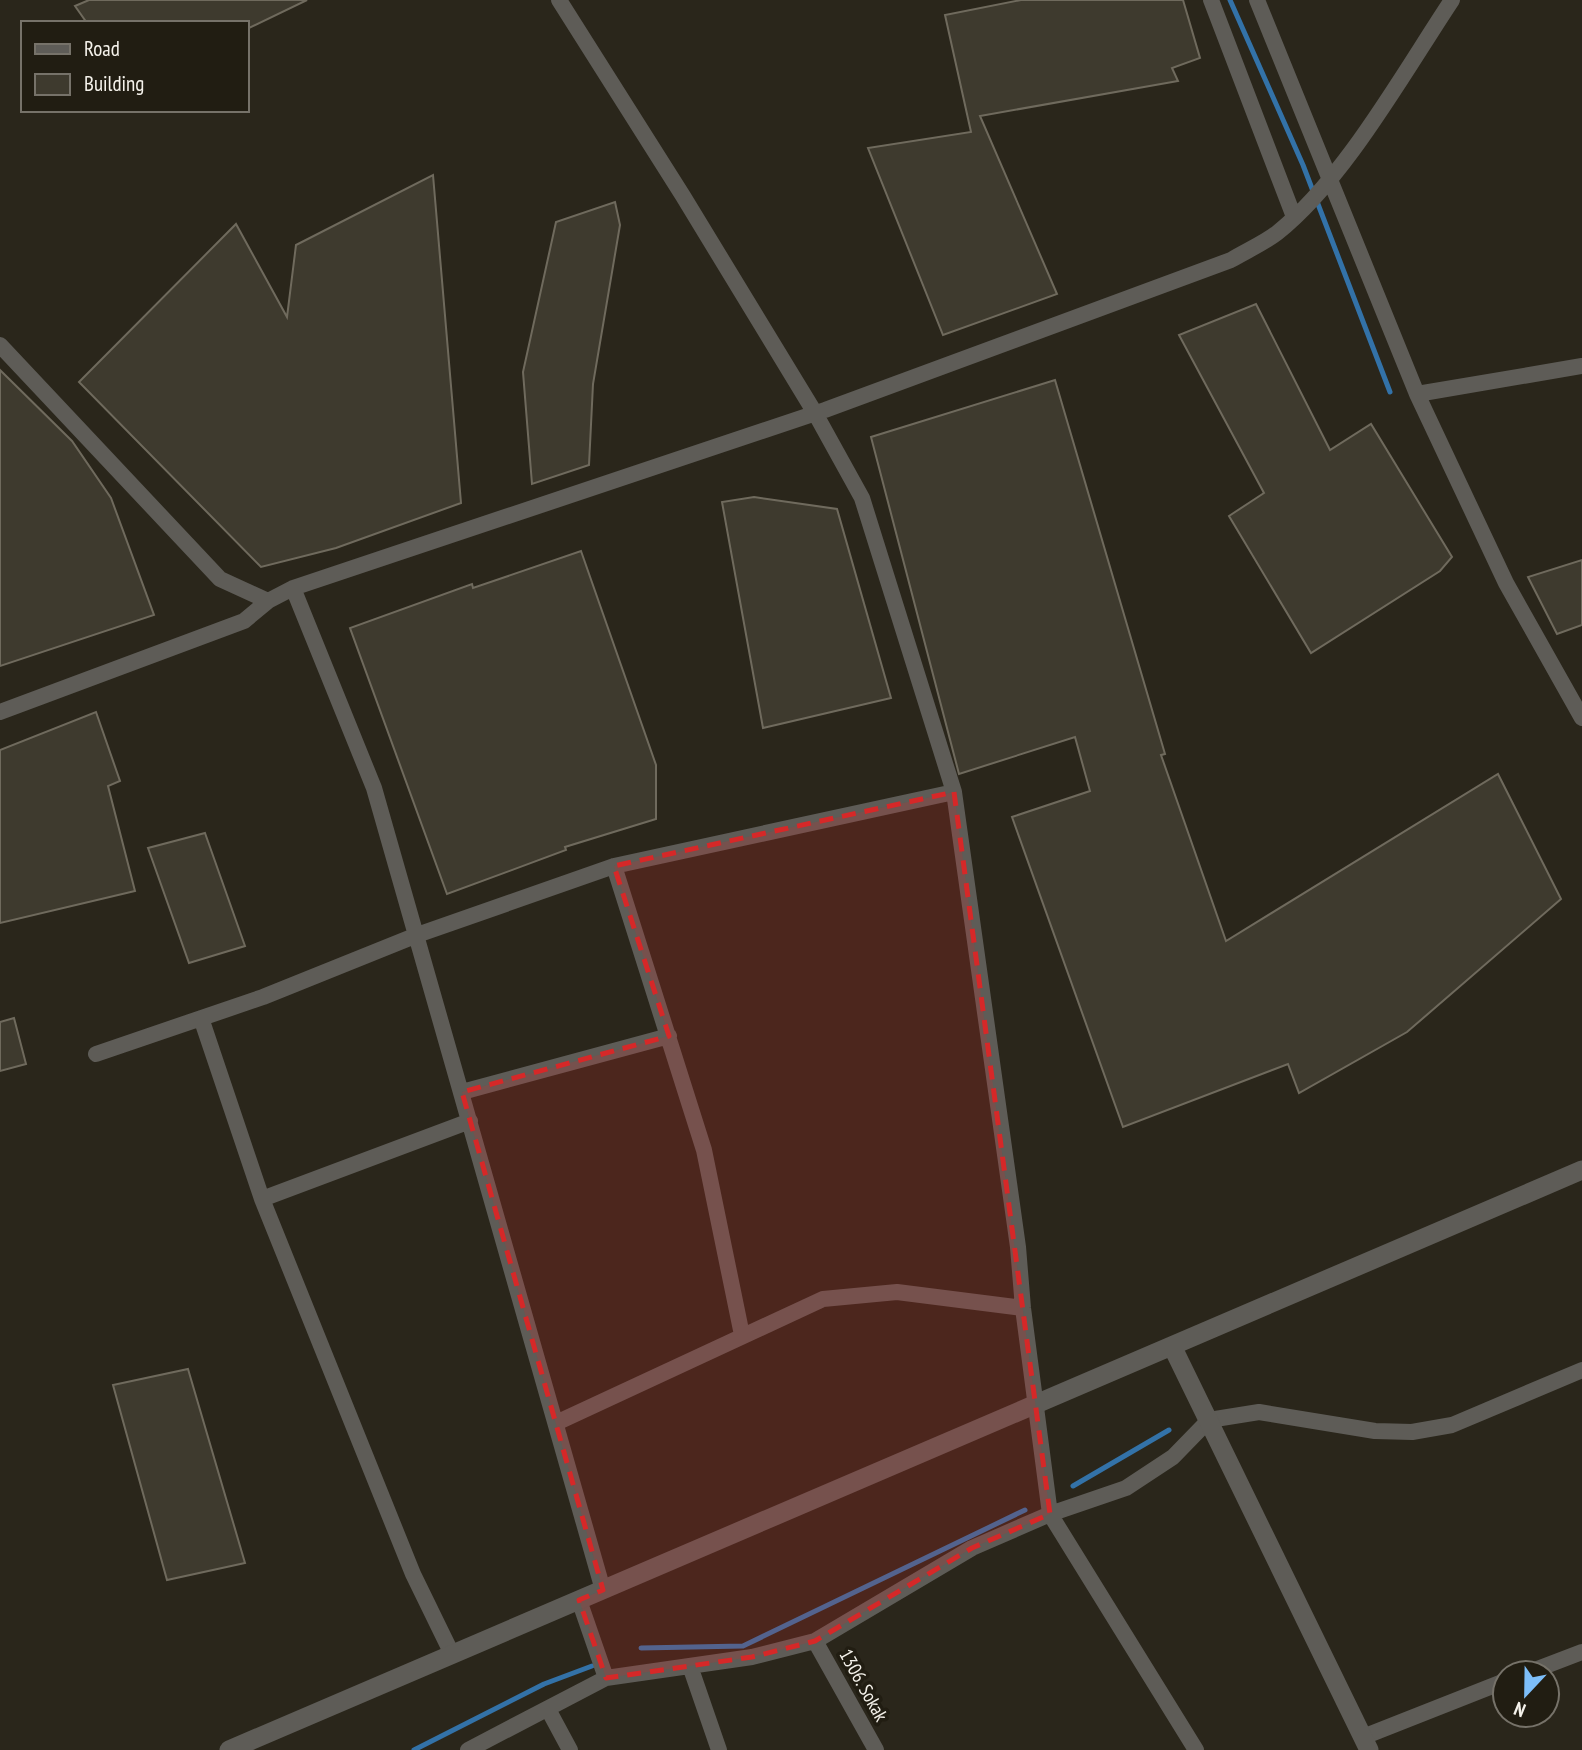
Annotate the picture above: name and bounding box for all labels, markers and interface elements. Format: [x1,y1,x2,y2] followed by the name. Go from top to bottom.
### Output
[21,21,248,112] legend
[84,35,120,62] text: Road
[84,70,144,97] text: Building
[834,1645,894,1726] street label: 1306. Sokak
[1491,1659,1561,1729] north arrow
[1510,1697,1529,1723] text: N

